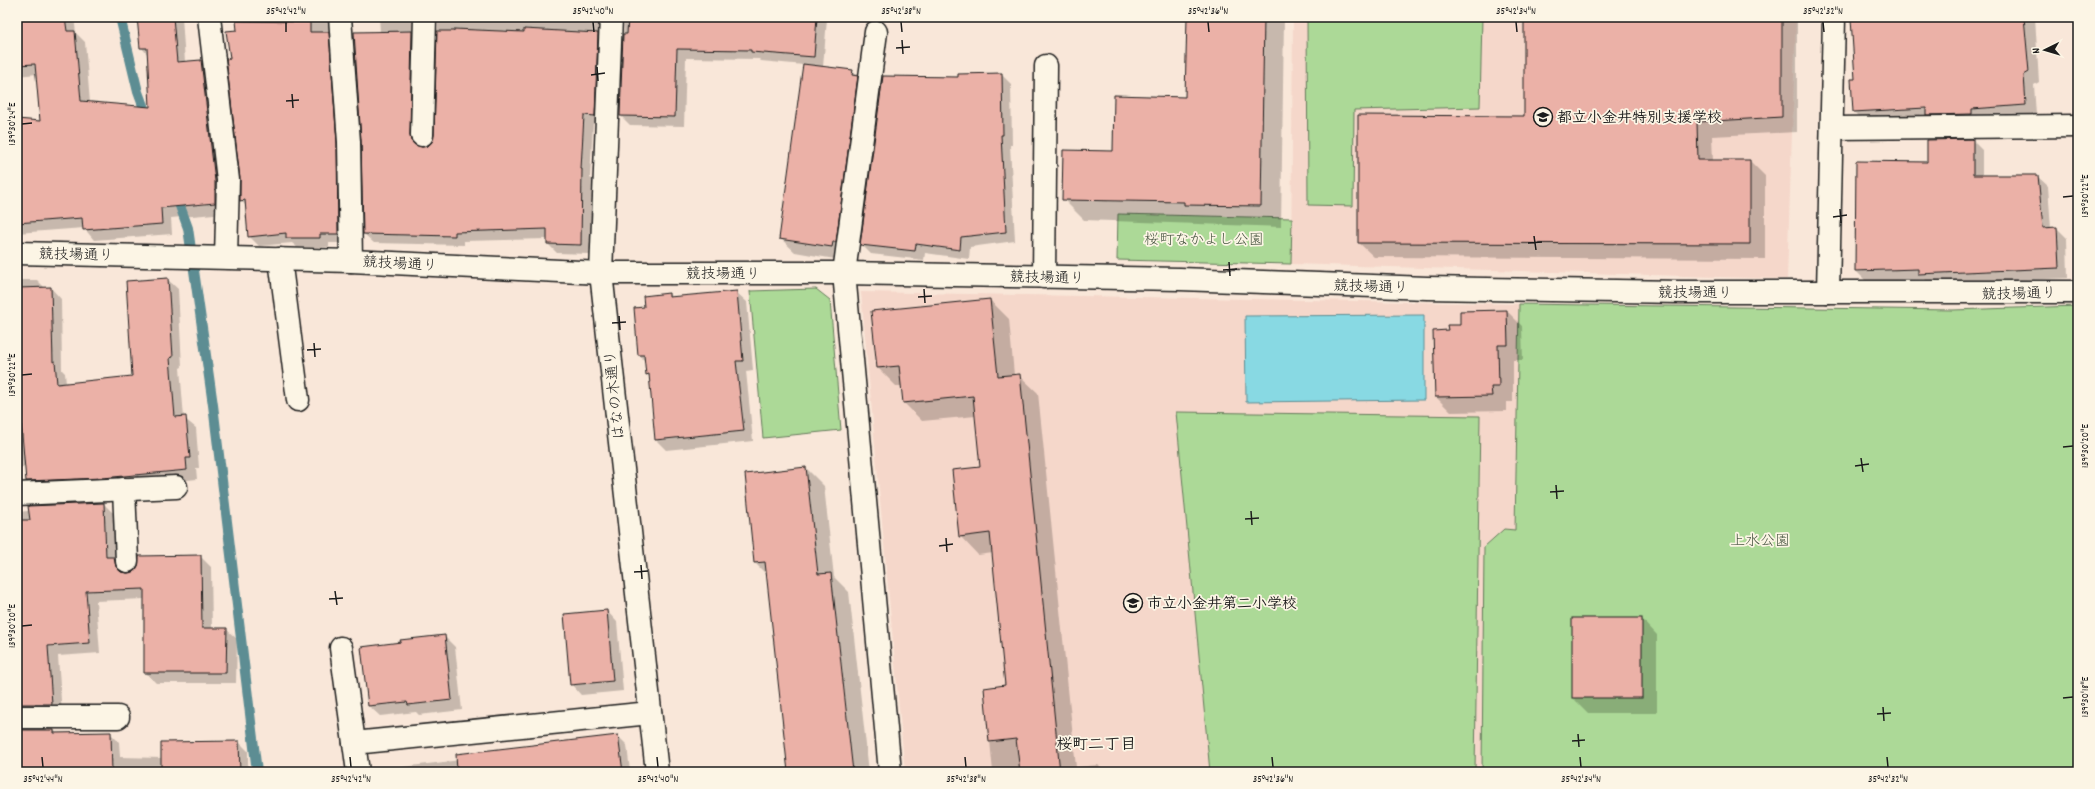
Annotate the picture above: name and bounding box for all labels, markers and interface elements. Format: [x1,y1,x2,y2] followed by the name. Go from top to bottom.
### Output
[266,5,306,19] text: 35°42'42"N
[573,5,613,19] text: 35°42'40"N
[881,5,921,19] text: 35°42'38"N
[1188,5,1228,19] text: 35°42'36"N
[1496,5,1536,19] text: 35°42'34"N
[1803,5,1843,19] text: 35°42'32"N
[2025,30,2065,70] north arrow
[2029,47,2045,54] text: N
[6,102,20,145] text: 139°30'24"E
[1532,106,1554,128] school or university icon: 都立小金井特別支援学校
[1557,108,1722,130] place label: 都立小金井特別支援学校
[2079,174,2093,218] text: 139°30'22"E
[1144,230,1264,252] park label: 桜町なかよし公園
[38,244,114,268] street label: 競技場通り
[362,252,438,278] street label: 競技場通り
[685,264,761,286] street label: 競技場通り
[1009,267,1085,291] street label: 競技場通り
[1333,276,1409,300] street label: 競技場通り
[1657,283,1733,305] street label: 競技場通り
[1981,283,2057,307] street label: 競技場通り
[600,349,632,441] street label: はなの木通り
[6,353,20,397] text: 139°30'22"E
[2079,423,2093,468] text: 139°30'20"E
[1730,531,1790,553] park label: 上水公園
[1122,592,1144,614] school or university icon: 市立小金井第二小学校
[1147,594,1297,616] place label: 市立小金井第二小学校
[6,603,20,648] text: 139°30'20"E
[2079,676,2093,717] text: 139°30'18"E
[1056,734,1136,757] district label: 桜町二丁目
[23,773,63,787] text: 35°42'44"N
[331,773,371,787] text: 35°42'42"N
[638,773,678,787] text: 35°42'40"N
[946,773,986,787] text: 35°42'38"N
[1253,773,1293,787] text: 35°42'36"N
[1561,773,1601,787] text: 35°42'34"N
[1868,773,1908,787] text: 35°42'32"N

